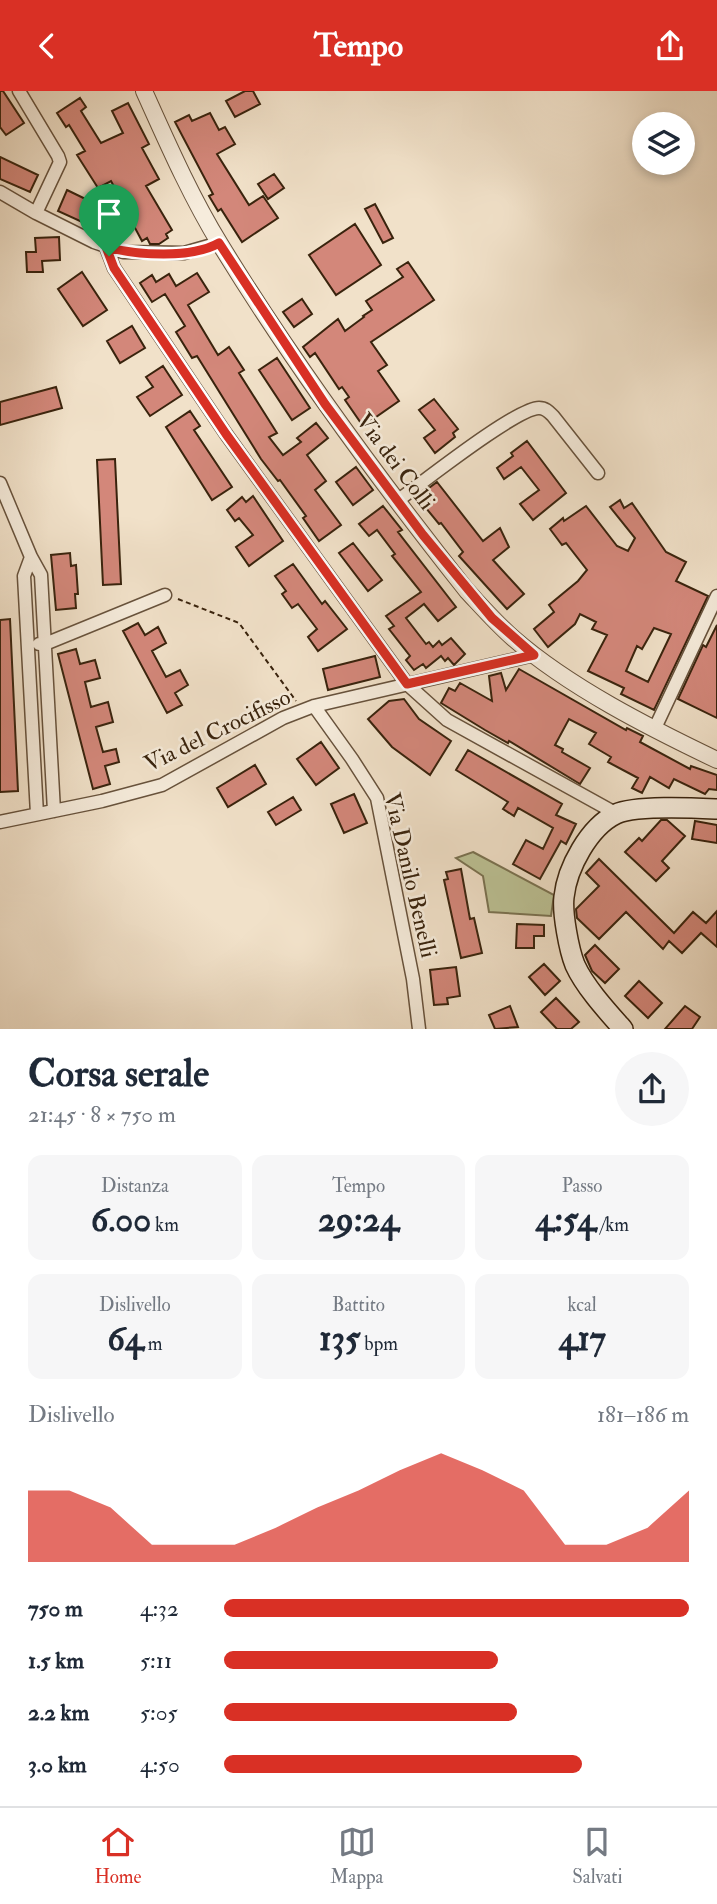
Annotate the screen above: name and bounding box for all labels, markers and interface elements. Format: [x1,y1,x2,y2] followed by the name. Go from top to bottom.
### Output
[314,26,403,66] text: Tempo
[28,27,66,65] icon: back
[651,27,689,65] icon: share
[632,112,695,175] map controls
[632,112,695,175] button: layers
[79,184,139,256] pin
[90,195,128,233] icon: arrive
[350,407,442,516] street label: Via dei Colli
[139,682,295,778] street label: Via del Crocifisso
[377,790,444,960] street label: Via Danilo Benelli
[28,1050,209,1098] text: Corsa serale
[615,1052,689,1126] button: share
[28,1100,176,1129] text: 21:45 · 8 × 750 m
[101,1174,169,1198] text: Distanza
[332,1174,385,1198] text: Tempo
[562,1174,602,1198] text: Passo
[91,1198,151,1242] text: 6.00
[318,1198,399,1242] text: 29:24
[535,1198,596,1242] text: 4:54
[151,1213,179,1237] text: km
[596,1213,629,1237] text: /km
[99,1293,171,1317] text: Dislivello
[332,1293,385,1317] text: Battito
[568,1293,597,1317] text: kcal
[107,1317,144,1361] text: 64
[319,1317,360,1361] text: 135
[558,1317,606,1361] text: 417
[144,1332,162,1356] text: m
[360,1332,398,1356] text: bpm
[28,1400,115,1429] text: Dislivello
[597,1400,689,1429] text: 181–186 m
[28,1594,83,1623] text: 750 m
[140,1594,179,1623] text: 4:32
[28,1646,84,1675] text: 1.5 km
[140,1646,172,1675] text: 5:11
[28,1698,89,1727] text: 2.2 km
[140,1698,178,1727] text: 5:05
[28,1750,87,1779] text: 3.0 km
[140,1750,180,1779] text: 4:50
[94,1823,142,1889] tab: Home
[330,1823,383,1889] tab: Mappa
[572,1823,623,1889] tab: Salvati

